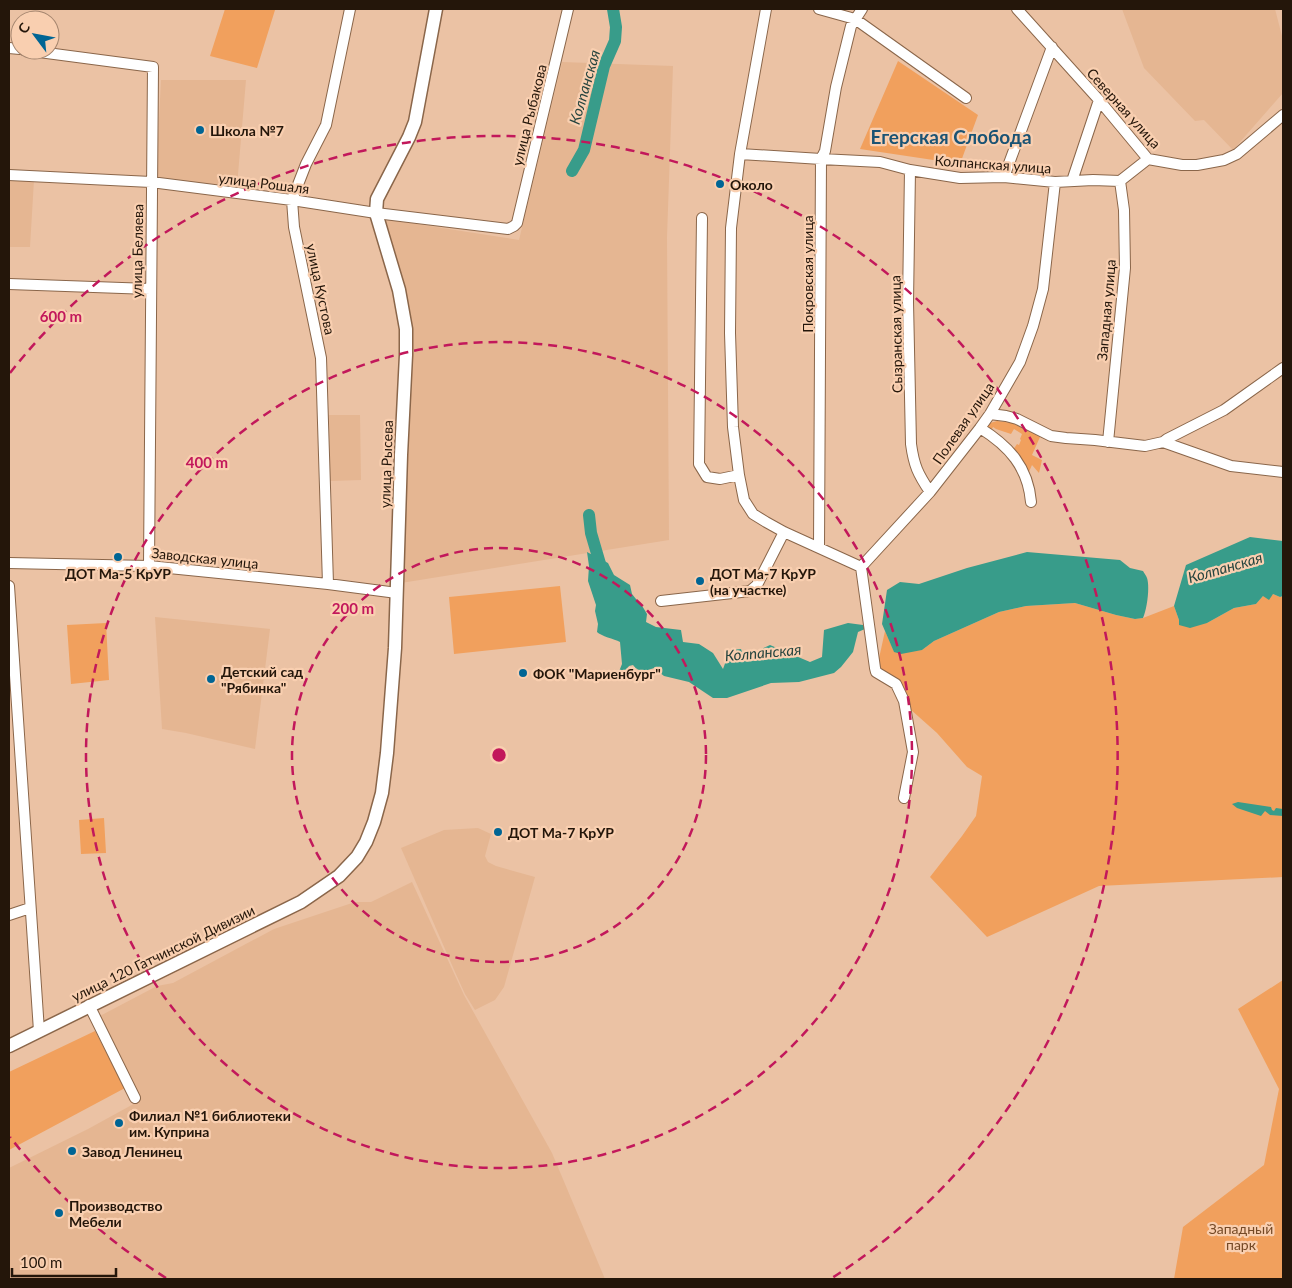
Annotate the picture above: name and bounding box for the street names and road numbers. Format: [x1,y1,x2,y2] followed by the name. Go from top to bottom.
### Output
[508,62,550,168] street label: улица Рыбакова
[1083,64,1165,152] street label: Северная улица
[934,151,1052,177] street label: Колпанская улица
[218,169,310,197] street label: улица Рошаля
[128,204,146,298] street label: улица Беляева
[799,215,816,333] street label: Покровская улица
[303,242,339,336] street label: улица Кустова
[1093,258,1119,362] street label: Западная улица
[886,275,906,393] street label: Сызранская улица
[928,379,998,467] street label: Полевая улица
[376,420,396,508] street label: улица Рысева
[151,544,259,572] street label: Заводская улица
[69,901,257,1005] street label: улица 120 Гатчинской Дивизии

